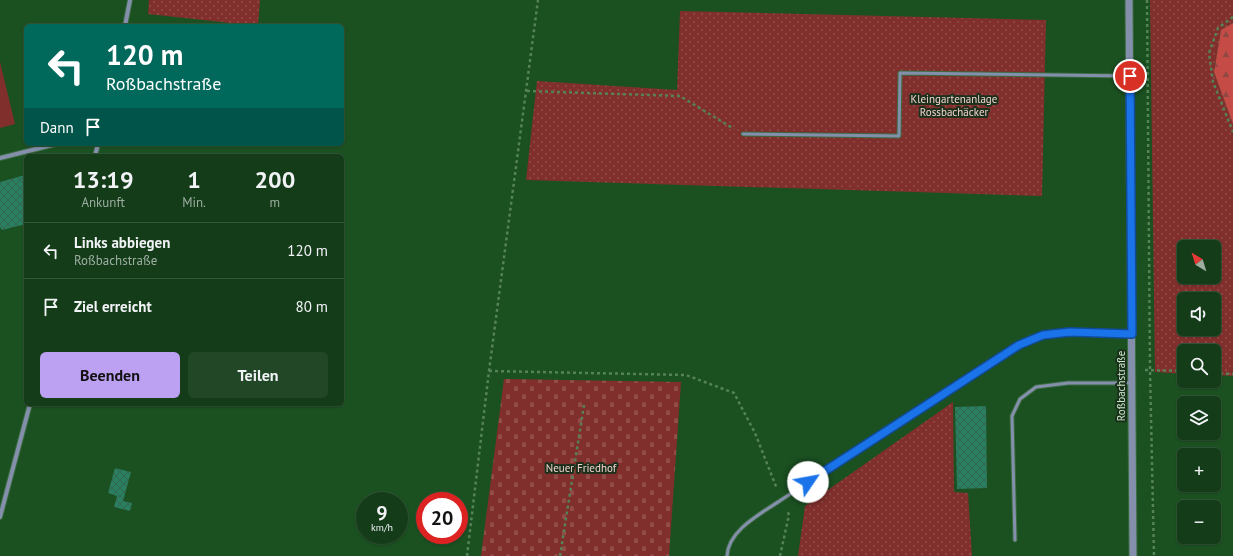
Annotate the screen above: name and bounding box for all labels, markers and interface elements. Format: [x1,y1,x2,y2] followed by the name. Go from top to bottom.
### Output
[106,36,183,73] text: 120 m
[40,40,92,92] icon: left
[1113,59,1147,93] pin
[1119,65,1141,87] icon: arrive
[106,72,221,95] text: Roßbachstraße
[911,92,998,119] park label: Kleingartenanlage Rossbachäcker
[82,116,104,138] icon: arrive
[40,118,74,137] text: Dann
[73,164,134,195] text: 13:19
[187,164,201,195] text: 1
[254,164,295,195] text: 200
[81,194,125,211] text: Ankunft
[182,194,206,211] text: Min.
[270,194,280,211] text: m
[74,233,170,252] text: Links abbiegen
[40,240,62,262] icon: left
[1177,240,1221,284] north arrow
[1177,240,1221,544] map controls
[287,241,328,260] text: 120 m
[74,252,157,269] text: Roßbachstraße
[1177,292,1221,336] button: sound
[40,296,62,318] icon: arrive
[74,297,152,316] text: Ziel erreicht
[295,297,328,316] text: 80 m
[1177,344,1221,388] button: search
[1114,350,1128,421] street label: Roßbachstraße
[40,352,180,398] button: Beenden
[188,352,328,398] button: Teilen
[1177,396,1221,440] button: layers
[1177,448,1221,492] button: +
[546,461,617,475] park label: Neuer Friedhof
[787,461,829,503] position arrow
[416,492,468,544] speed limit sign: 20
[376,500,388,526] text: 9
[1177,500,1221,544] button: −
[371,521,393,534] text: km/h

